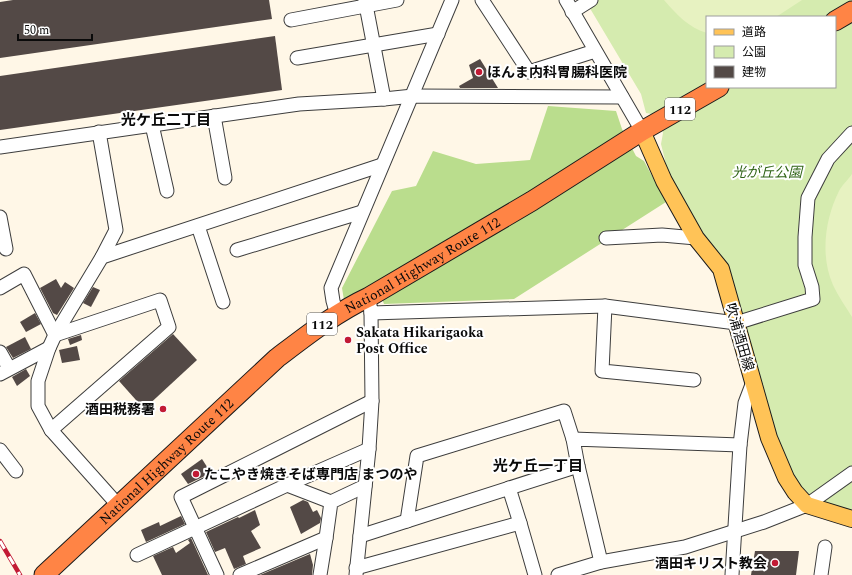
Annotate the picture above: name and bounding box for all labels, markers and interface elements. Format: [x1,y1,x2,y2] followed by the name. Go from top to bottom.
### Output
[18,16,92,42] scale bar
[706,16,836,88] legend
[24,21,49,40] text: 50 m
[742,23,766,42] text: 道路
[742,43,766,62] text: 公園
[487,62,627,83] place label: ほんま内科胃腸科医院
[742,63,766,82] text: 建物
[474,67,484,77] marker: ほんま内科胃腸科医院
[665,98,695,120] road number: 112
[121,109,211,132] district label: 光ケ丘二丁目
[732,162,804,183] park label: 光が丘公園
[341,212,504,319] street label: National Highway Route 112
[720,301,759,374] street label: 吹浦酒田線
[307,313,337,335] road number: 112
[356,322,484,359] place label: Sakata Hikarigaoka Post Office
[343,335,353,345] marker: Sakata Hikarigaoka Post Office
[95,394,238,530] street label: National Highway Route 112
[85,399,155,420] place label: 酒田税務署
[158,404,168,414] marker: 酒田税務署
[493,455,583,478] district label: 光ケ丘一丁目
[204,464,418,485] place label: たこやき焼きそば専門店 まつのや
[191,469,201,479] marker: たこやき焼きそば専門店 まつのや
[655,553,767,574] place label: 酒田キリスト教会
[770,558,780,568] marker: 酒田キリスト教会

